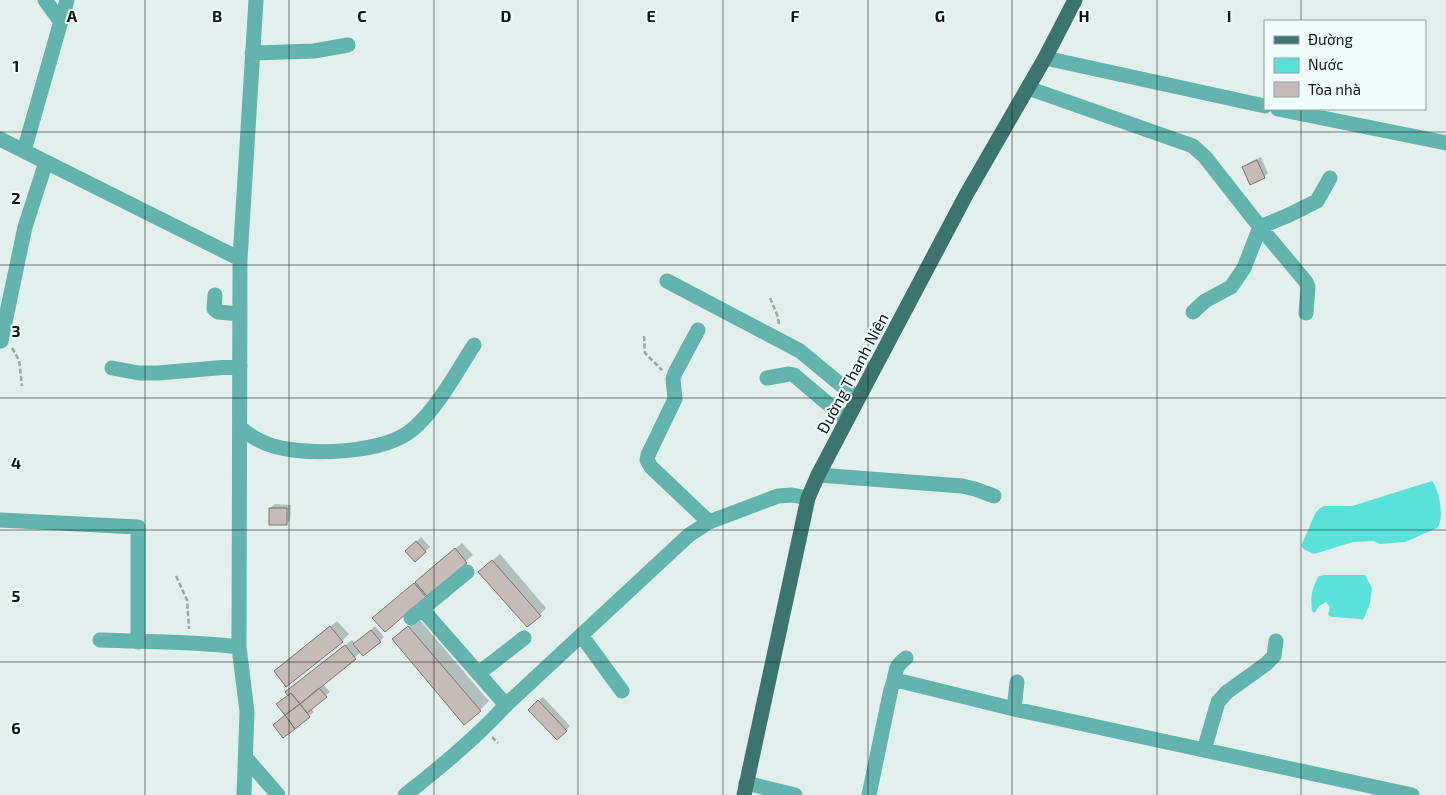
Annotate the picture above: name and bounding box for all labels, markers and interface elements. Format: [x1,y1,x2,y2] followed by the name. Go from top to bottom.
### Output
[67,6,78,25] text: A
[212,6,222,25] text: B
[357,6,367,25] text: C
[501,6,512,25] text: D
[646,6,656,25] text: E
[791,6,800,25] text: F
[935,6,945,25] text: G
[1078,6,1090,25] text: H
[1227,6,1231,25] text: I
[1264,20,1426,110] legend
[1308,30,1353,48] text: Đường
[1308,55,1344,73] text: Nước
[13,56,19,75] text: 1
[1308,80,1361,98] text: Tòa nhà
[11,188,21,207] text: 2
[812,310,892,436] street label: Đường Thanh Niên
[11,321,21,340] text: 3
[11,453,21,472] text: 4
[12,586,21,605] text: 5
[11,718,21,737] text: 6

